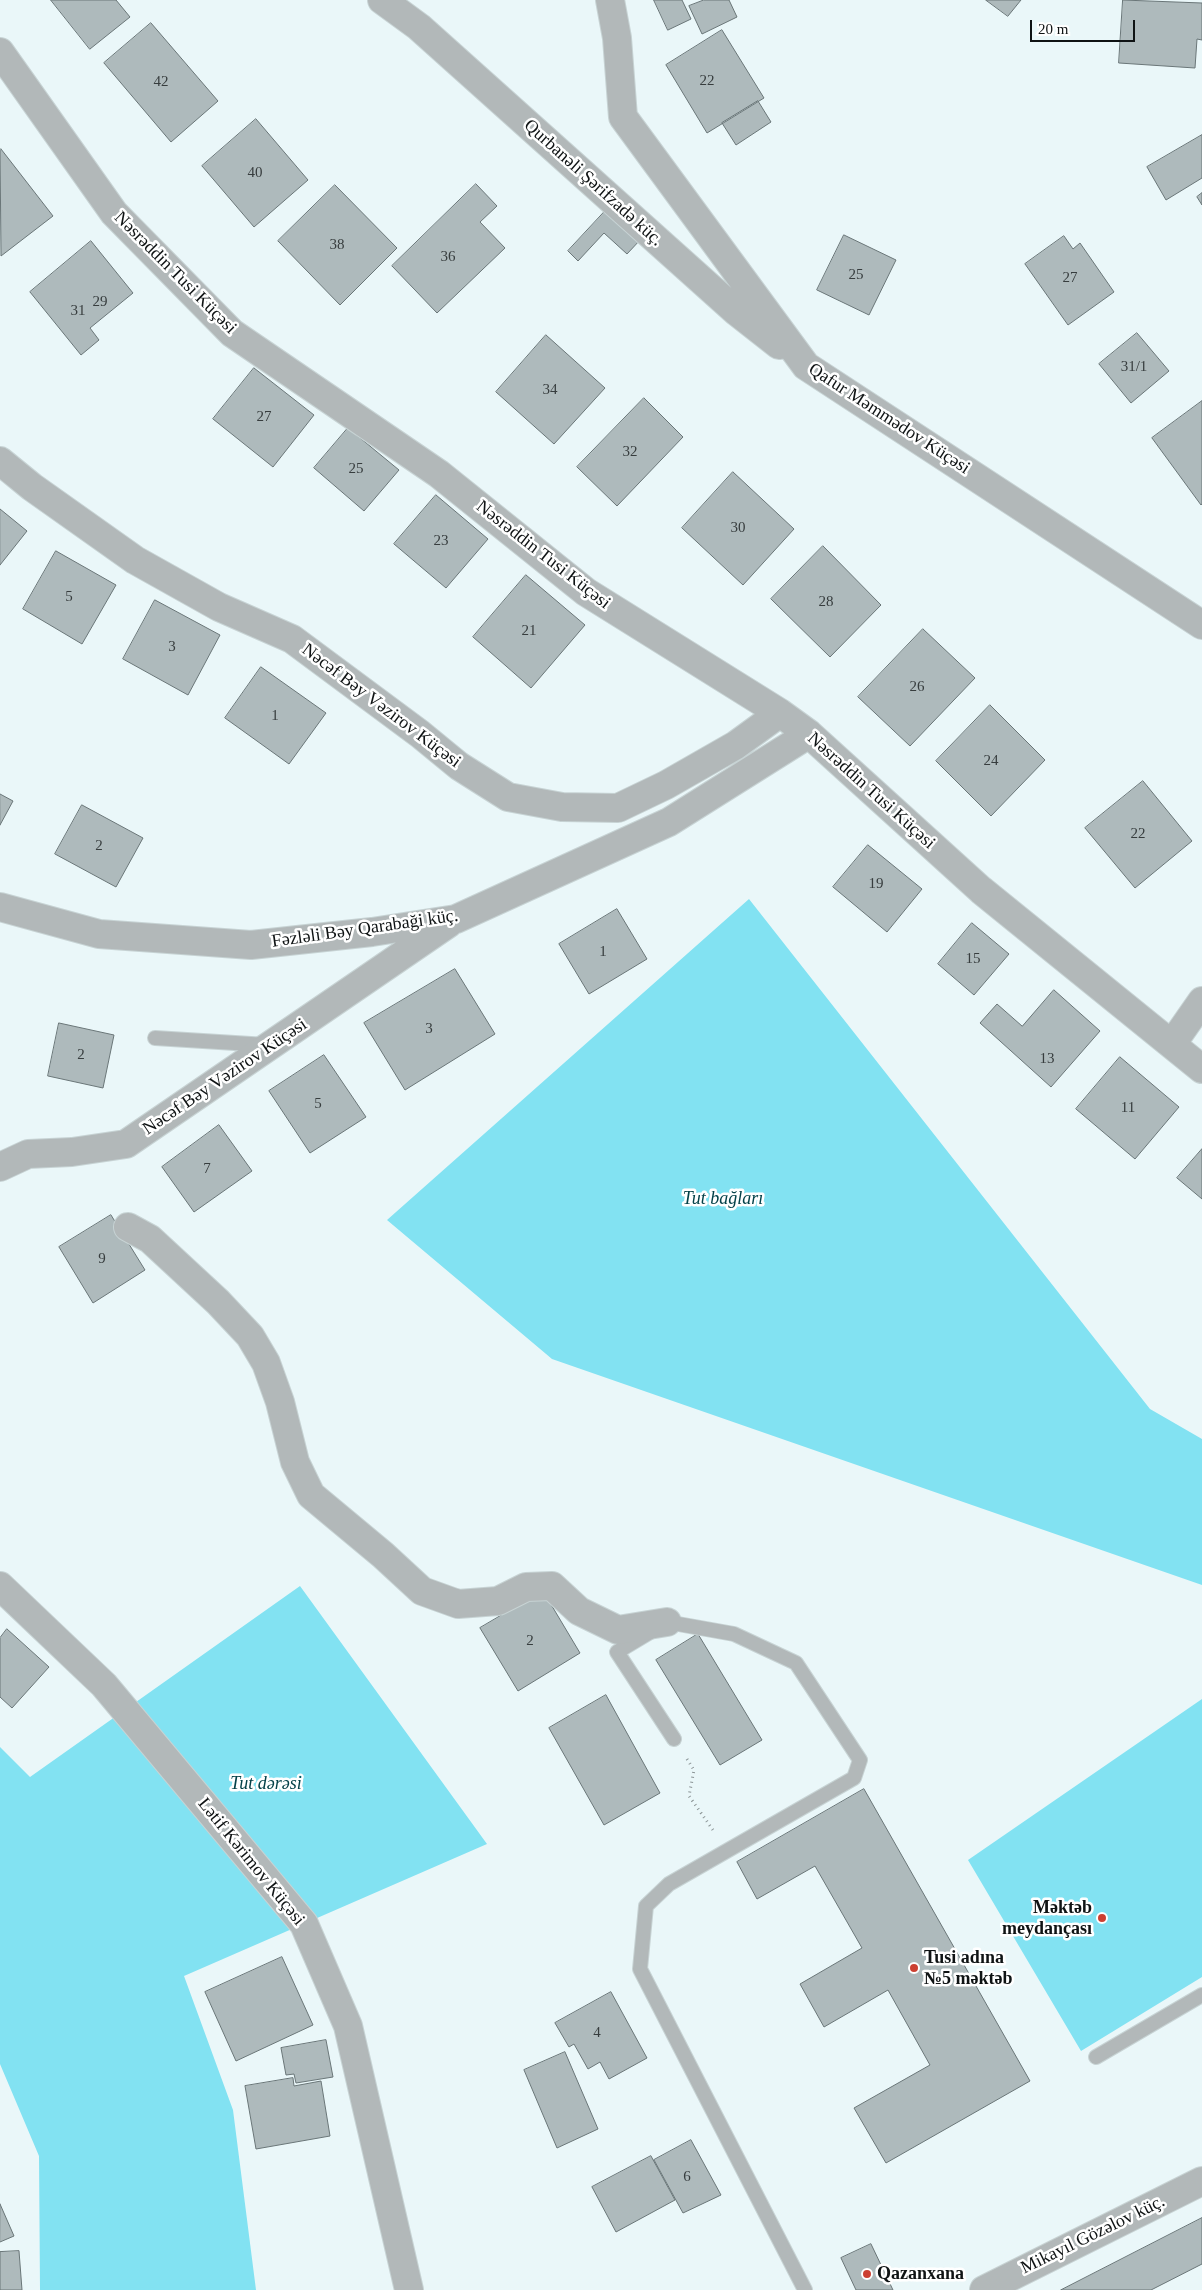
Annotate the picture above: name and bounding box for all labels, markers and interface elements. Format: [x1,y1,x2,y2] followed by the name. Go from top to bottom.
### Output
[1032,10,1137,42] scale bar
[1038,21,1068,37] text: 20 m
[700,72,714,90] house number: 22
[154,73,168,91] house number: 42
[519,115,667,251] street label: Qurbanəli Şərifzadə küç.
[248,164,262,182] house number: 40
[109,207,241,339] street label: Nəsrəddin Tusi Küçəsi
[330,236,344,254] house number: 38
[440,248,456,266] house number: 36
[848,266,864,284] house number: 25
[1062,269,1078,287] house number: 27
[92,293,108,311] house number: 29
[70,302,86,320] house number: 31
[1121,358,1147,376] house number: 31/1
[804,359,974,479] street label: Qafur Məmmədov Küçəsi
[542,381,558,399] house number: 34
[256,408,272,426] house number: 27
[622,443,638,461] house number: 32
[348,460,364,478] house number: 25
[472,496,614,614] street label: Nəsrəddin Tusi Küçəsi
[730,519,746,537] house number: 30
[434,532,448,550] house number: 23
[65,588,73,606] house number: 5
[818,593,834,611] house number: 28
[522,622,536,640] house number: 21
[168,638,176,656] house number: 3
[297,639,465,773] street label: Nəcəf Bəy Vəzirov Küçəsi
[910,678,924,696] house number: 26
[271,707,279,725] house number: 1
[803,728,939,854] street label: Nəsrəddin Tusi Küçəsi
[984,752,998,770] house number: 24
[1130,825,1146,843] house number: 22
[95,837,103,855] house number: 2
[868,875,884,893] house number: 19
[270,905,460,953] street label: Fəzləli Bəy Qarabaği küç.
[599,943,607,961] house number: 1
[966,950,980,968] house number: 15
[139,1014,311,1140] street label: Nəcəf Bəy Vəzirov Küçəsi
[425,1020,433,1038] house number: 3
[77,1046,85,1064] house number: 2
[1040,1050,1054,1068] house number: 13
[314,1095,322,1113] house number: 5
[1121,1099,1135,1117] house number: 11
[203,1160,211,1178] house number: 7
[683,1188,763,1210] park label: Tut bağları
[98,1250,106,1268] house number: 9
[526,1632,534,1650] house number: 2
[230,1773,302,1795] park label: Tut dərəsi
[193,1794,309,1930] street label: Lətif Kərimov Küçəsi
[1002,1897,1092,1940] place label: Məktəb meydançası
[1096,1912,1108,1924] marker: Məktəb meydançası
[924,1947,1013,1990] place label: Tusi adına №5 məktəb
[908,1962,920,1974] marker: Tusi adına №5 məktəb
[593,2024,601,2042] house number: 4
[683,2168,691,2186] house number: 6
[1018,2191,1168,2279] street label: Mikayıl Gözəlov küç.
[877,2263,964,2285] place label: Qazanxana
[861,2268,873,2280] marker: Qazanxana

